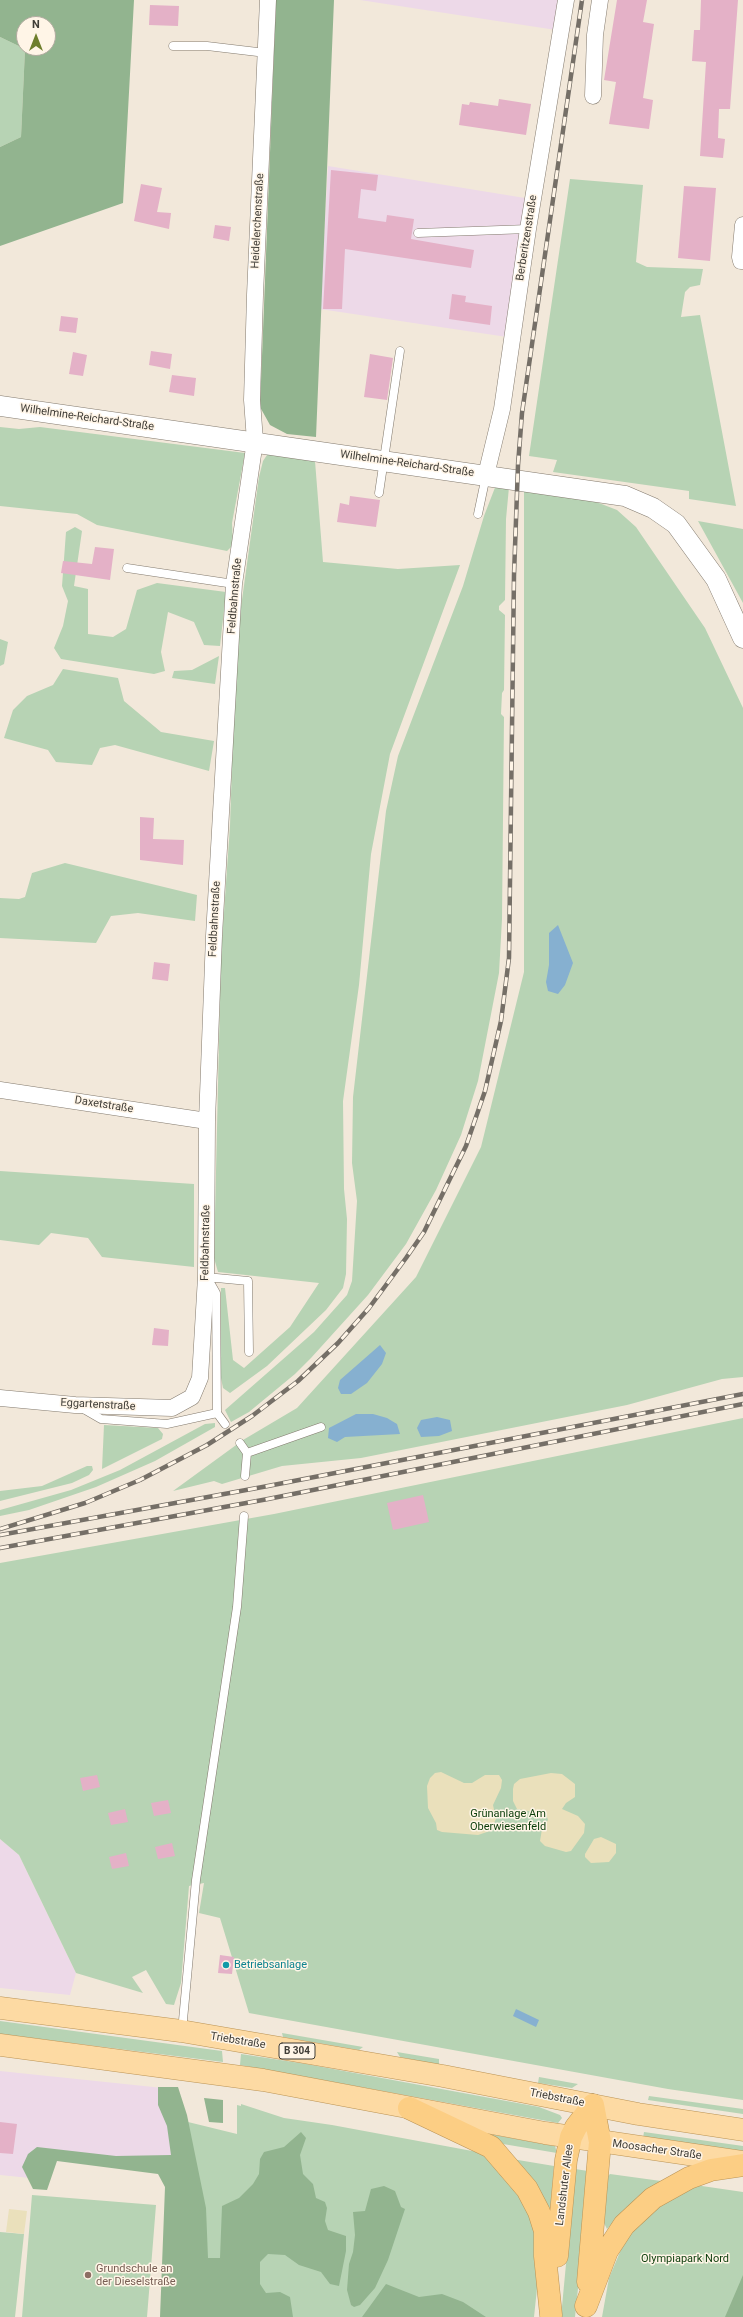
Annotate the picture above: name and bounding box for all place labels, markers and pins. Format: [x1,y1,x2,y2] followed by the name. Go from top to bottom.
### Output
[234,1958,307,1972] place label: Betriebsanlage
[221,1960,231,1970] marker: Betriebsanlage
[96,2262,176,2288] place label: Grundschule an der Dieselstraße
[83,2270,93,2280] marker: Grundschule an der Dieselstraße

